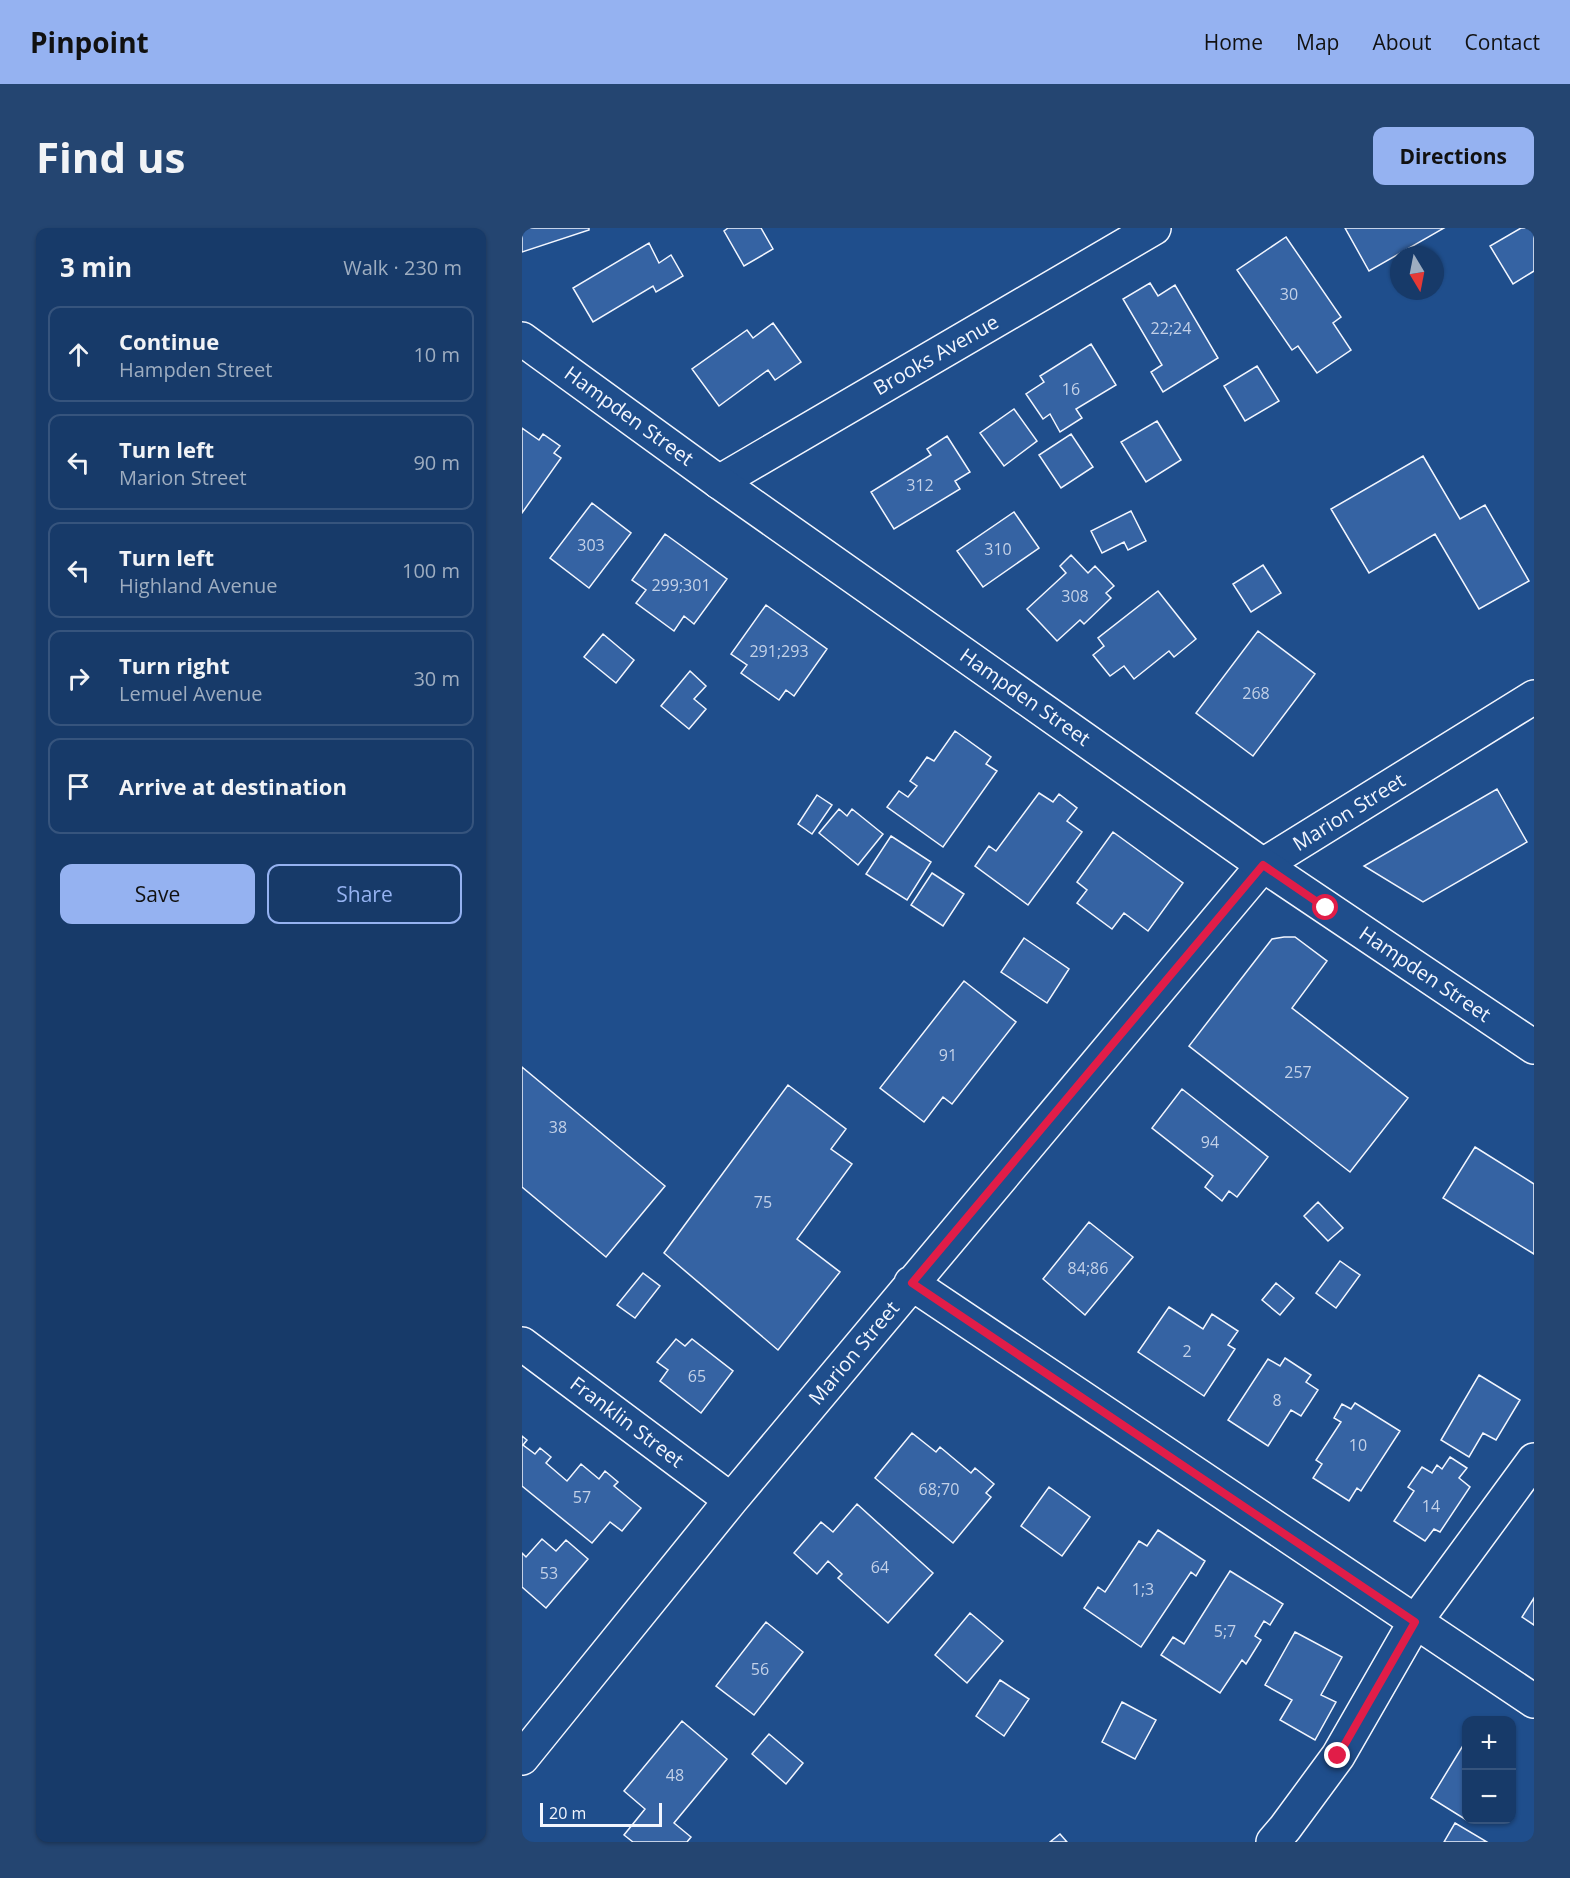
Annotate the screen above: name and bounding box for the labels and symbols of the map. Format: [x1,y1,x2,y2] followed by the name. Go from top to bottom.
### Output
[1390,246,1444,300] north arrow
[1280,283,1298,305] house number: 30
[868,308,1003,401] street label: Brooks Avenue
[1151,317,1191,339] house number: 22;24
[559,360,699,472] street label: Hampden Street
[1062,378,1080,400] house number: 16
[906,474,934,496] house number: 312
[577,534,605,556] house number: 303
[984,538,1012,560] house number: 310
[651,574,711,596] house number: 299;301
[1061,585,1089,607] house number: 308
[749,640,809,662] house number: 291;293
[955,642,1096,752] street label: Hampden Street
[1242,682,1270,704] house number: 268
[1287,766,1410,857] street label: Marion Street
[1312,894,1338,920] route start
[1354,920,1496,1028] street label: Hampden Street
[939,1044,957,1066] house number: 91
[1284,1061,1312,1083] house number: 257
[549,1116,567,1138] house number: 38
[1201,1131,1219,1153] house number: 94
[754,1191,772,1213] house number: 75
[1068,1257,1108,1279] house number: 84;86
[802,1295,905,1410] street label: Marion Street
[1182,1340,1192,1362] house number: 2
[688,1365,706,1387] house number: 65
[565,1370,690,1473] street label: Franklin Street
[1272,1389,1282,1411] house number: 8
[1349,1434,1367,1456] house number: 10
[919,1478,959,1500] house number: 68;70
[573,1486,591,1508] house number: 57
[1422,1495,1440,1517] house number: 14
[871,1556,889,1578] house number: 64
[540,1562,558,1584] house number: 53
[1132,1578,1154,1600] house number: 1;3
[1214,1620,1236,1642] house number: 5;7
[751,1658,769,1680] house number: 56
[1324,1742,1350,1768] route end
[666,1764,684,1786] house number: 48
[540,1800,662,1828] scale bar

